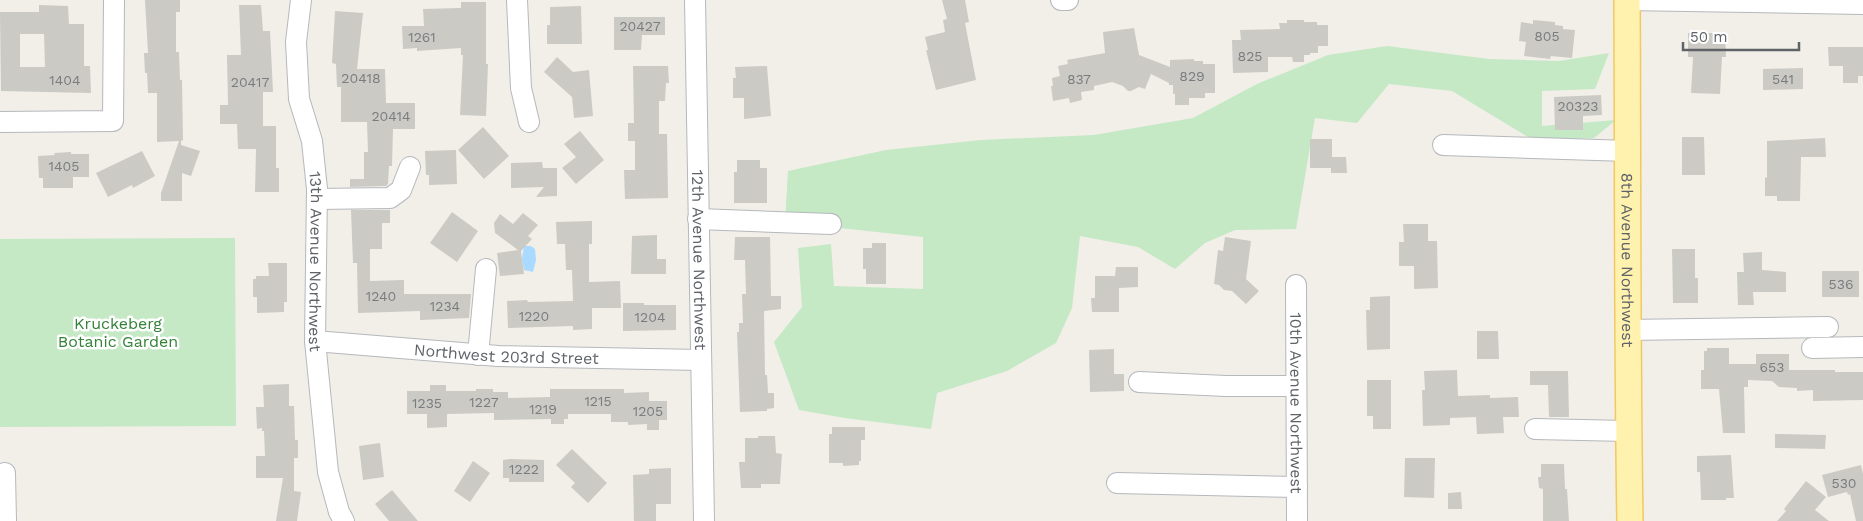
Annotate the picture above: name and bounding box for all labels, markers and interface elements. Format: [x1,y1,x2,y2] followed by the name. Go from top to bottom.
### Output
[619,18,661,34] house number: 20427
[1683,20,1799,52] scale bar
[1534,28,1560,44] house number: 805
[1690,28,1727,46] text: 50 m
[408,29,436,45] house number: 1261
[1238,48,1262,64] house number: 825
[1179,68,1205,84] house number: 829
[341,70,381,86] house number: 20418
[1067,71,1091,87] house number: 837
[1772,71,1794,87] house number: 541
[49,72,81,88] house number: 1404
[231,74,269,90] house number: 20417
[1557,98,1599,114] house number: 20323
[371,108,411,124] house number: 20414
[49,158,79,174] house number: 1405
[305,170,327,353] street label: 13th Avenue Northwest
[688,170,711,351] street label: 12th Avenue Northwest
[1618,173,1638,348] street label: 8th Avenue Northwest
[1829,276,1853,292] house number: 536
[366,288,396,304] house number: 1240
[430,298,460,314] house number: 1234
[519,308,549,324] house number: 1220
[635,309,665,325] house number: 1204
[1287,312,1306,494] street label: 10th Avenue Northwest
[58,314,178,351] park label: Kruckeberg Botanic Garden
[413,340,599,367] street label: Northwest 203rd Street
[1760,359,1784,375] house number: 653
[584,393,612,409] house number: 1215
[469,394,499,410] house number: 1227
[412,395,442,411] house number: 1235
[529,401,557,417] house number: 1219
[633,403,663,419] house number: 1205
[509,461,539,477] house number: 1222
[1831,475,1857,491] house number: 530

